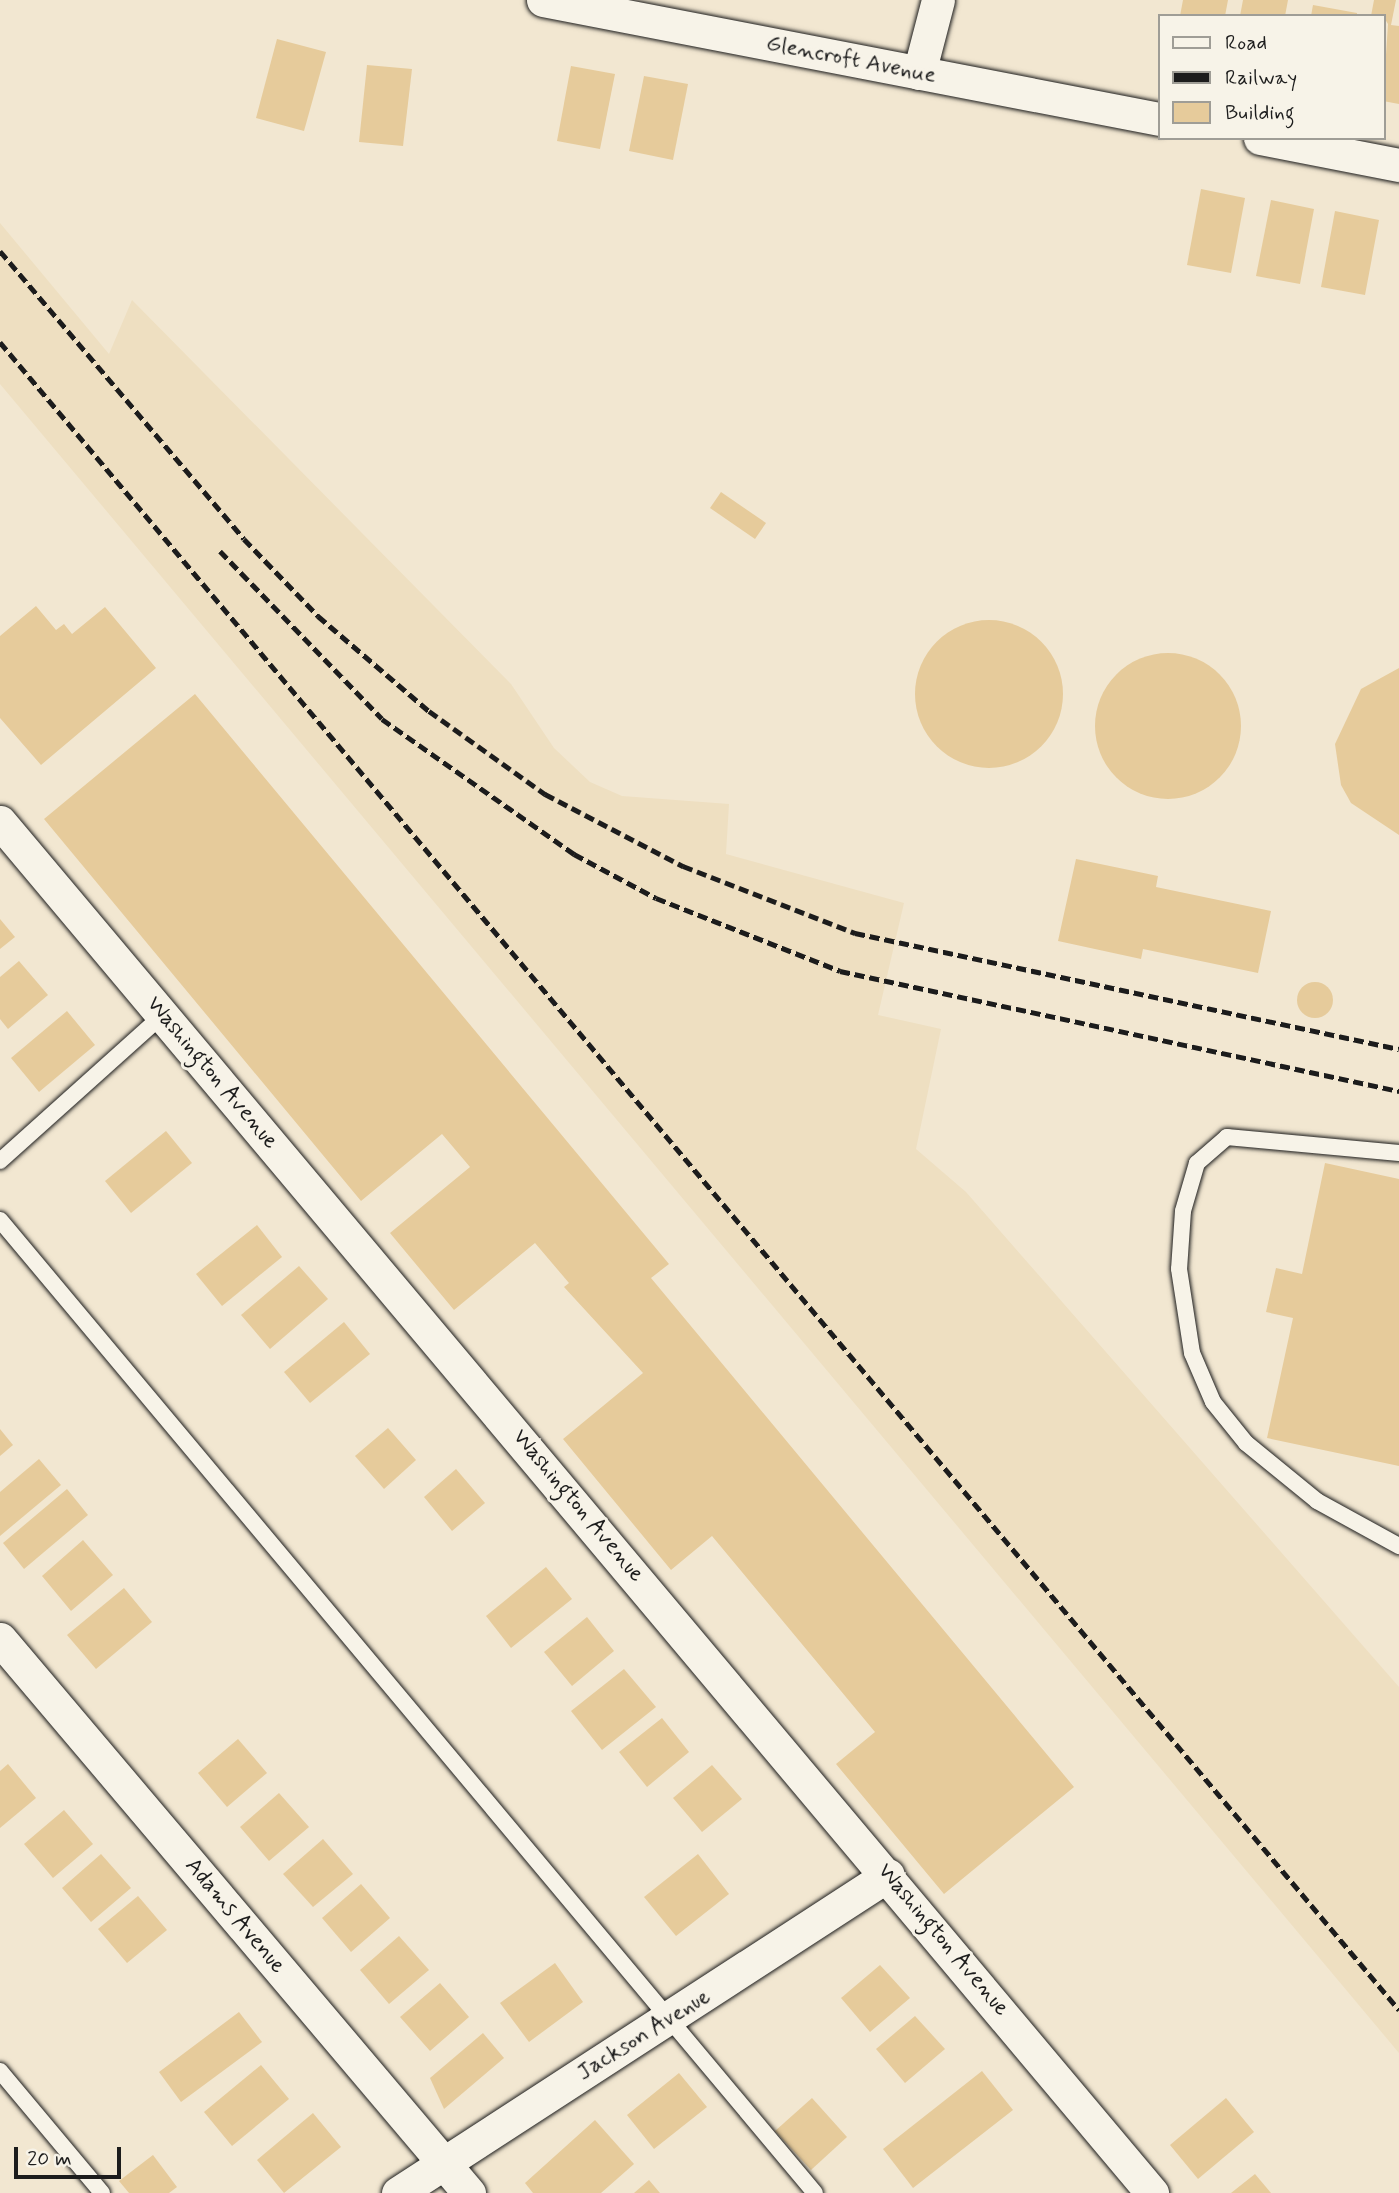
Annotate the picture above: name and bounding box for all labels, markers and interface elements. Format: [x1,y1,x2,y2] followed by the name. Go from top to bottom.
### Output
[1158,14,1385,140] legend
[1225,29,1267,57] text: Road
[763,30,939,90] street label: Glencroft Avenue
[1225,64,1297,92] text: Railway
[1225,99,1295,127] text: Building
[141,992,283,1154] street label: Washington Avenue
[507,1425,649,1587] street label: Washington Avenue
[177,1851,293,1981] street label: Adams Avenue
[872,1859,1014,2021] street label: Washington Avenue
[570,1981,718,2089] street label: Jackson Avenue
[18,2134,124,2178] scale bar
[27,2145,72,2173] text: 20 m

